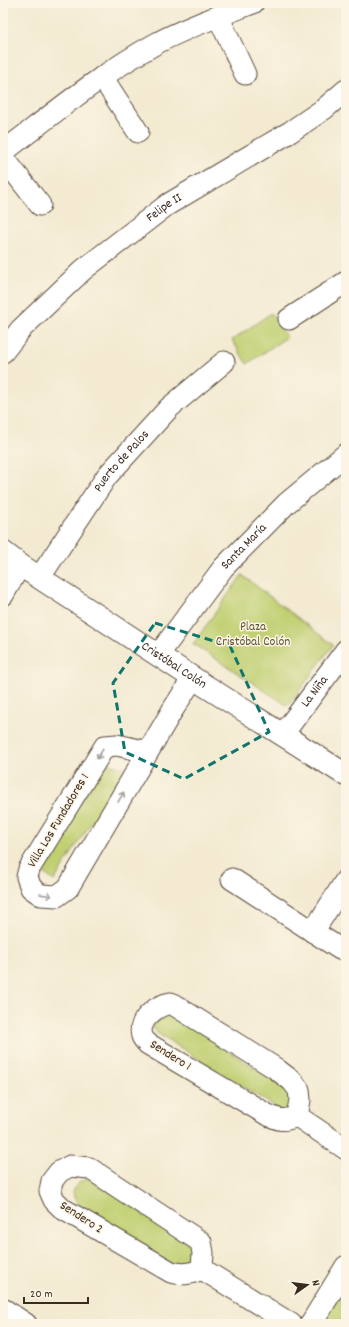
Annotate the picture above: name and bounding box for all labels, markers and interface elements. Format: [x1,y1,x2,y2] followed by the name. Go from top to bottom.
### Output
[142,189,186,227] street label: Felipe II
[89,426,154,496] street label: Puerto de Palos
[216,519,272,574] street label: Santa María
[216,618,290,652] park label: Plaza Cristóbal Colón
[137,637,210,694] street label: Cristóbal Colón
[297,671,334,711] street label: La Niña
[96,748,104,759] one-way arrow
[23,770,95,872] street label: Villa Los Fundadores 1
[118,791,126,803] one-way arrow
[39,891,52,898] one-way arrow
[146,1036,194,1076] street label: Sendero 1
[55,1197,107,1239] street label: Sendero 2
[287,1265,327,1305] north arrow
[306,1278,323,1288] text: N
[24,1279,88,1305] scale bar
[30,1286,53,1303] text: 20 m

